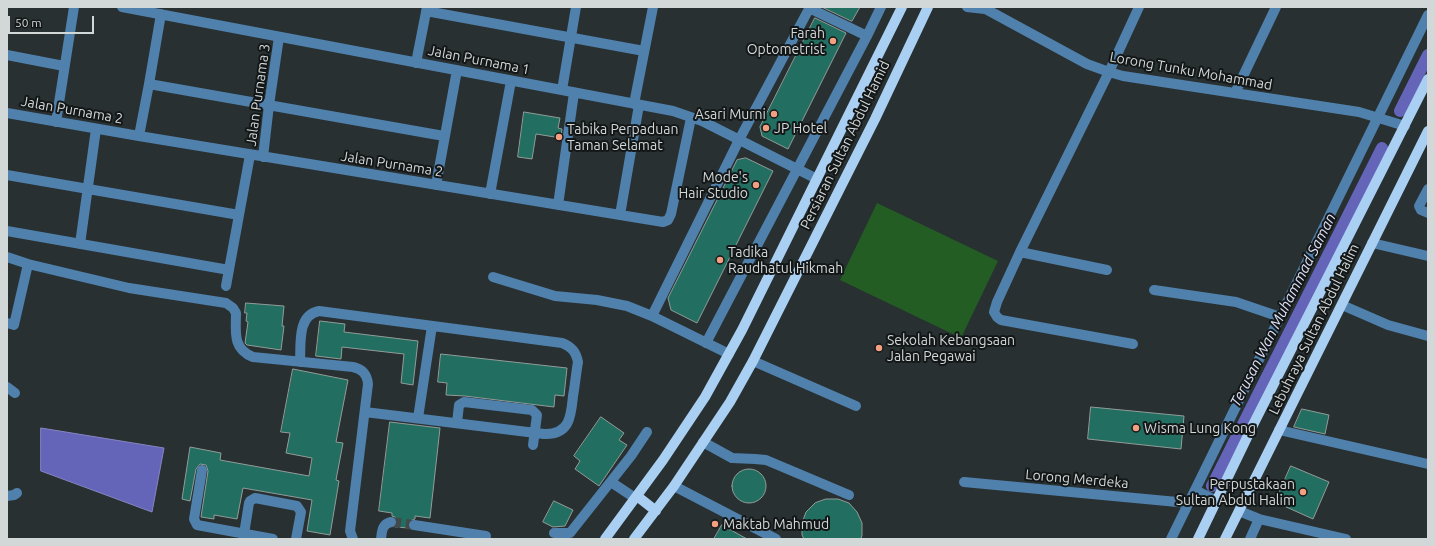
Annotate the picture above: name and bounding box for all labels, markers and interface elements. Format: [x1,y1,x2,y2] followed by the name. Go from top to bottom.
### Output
[10,8,96,34] scale bar
[15,16,42,29] text: 50 m
[747,25,825,58] place label: Farah Optometrist
[828,36,838,46] marker: Farah Optometrist
[427,42,531,78] street label: Jalan Purnama 1
[242,43,274,147] street label: Jalan Purnama 3
[1108,48,1274,94] street label: Lorong Tunku Mohammad
[797,58,893,232] street label: Persiaran Sultan Abdul Hamid
[20,93,124,127] street label: Jalan Purnama 2
[695,106,766,122] place label: Asari Murni
[769,109,779,119] marker: Asari Murni
[774,120,827,136] place label: JP Hotel
[567,121,678,154] place label: Tabika Perpaduan Taman Selamat
[761,123,771,133] marker: JP Hotel
[554,132,564,142] marker: Tabika Perpaduan Taman Selamat
[340,148,444,180] street label: Jalan Purnama 2
[679,169,748,202] place label: Mode's Hair Studio
[751,180,761,190] marker: Mode's Hair Studio
[1226,210,1340,410] water label: Terusan Wan Muhammad Saman
[1265,241,1363,417] street label: Lebuhraya Sultan Abdul Halim
[728,244,843,276] place label: Tadika Raudhatul Hikmah
[715,255,725,265] marker: Tadika Raudhatul Hikmah
[887,332,1015,364] place label: Sekolah Kebangsaan Jalan Pegawai
[874,343,884,353] marker: Sekolah Kebangsaan Jalan Pegawai
[1144,420,1256,436] place label: Wisma Lung Kong
[1131,423,1141,433] marker: Wisma Lung Kong
[1025,466,1129,492] street label: Lorong Merdeka
[1176,476,1295,508] place label: Perpustakaan Sultan Abdul Halim
[1298,487,1308,497] marker: Perpustakaan Sultan Abdul Halim
[723,516,829,532] place label: Maktab Mahmud
[710,519,720,529] marker: Maktab Mahmud

